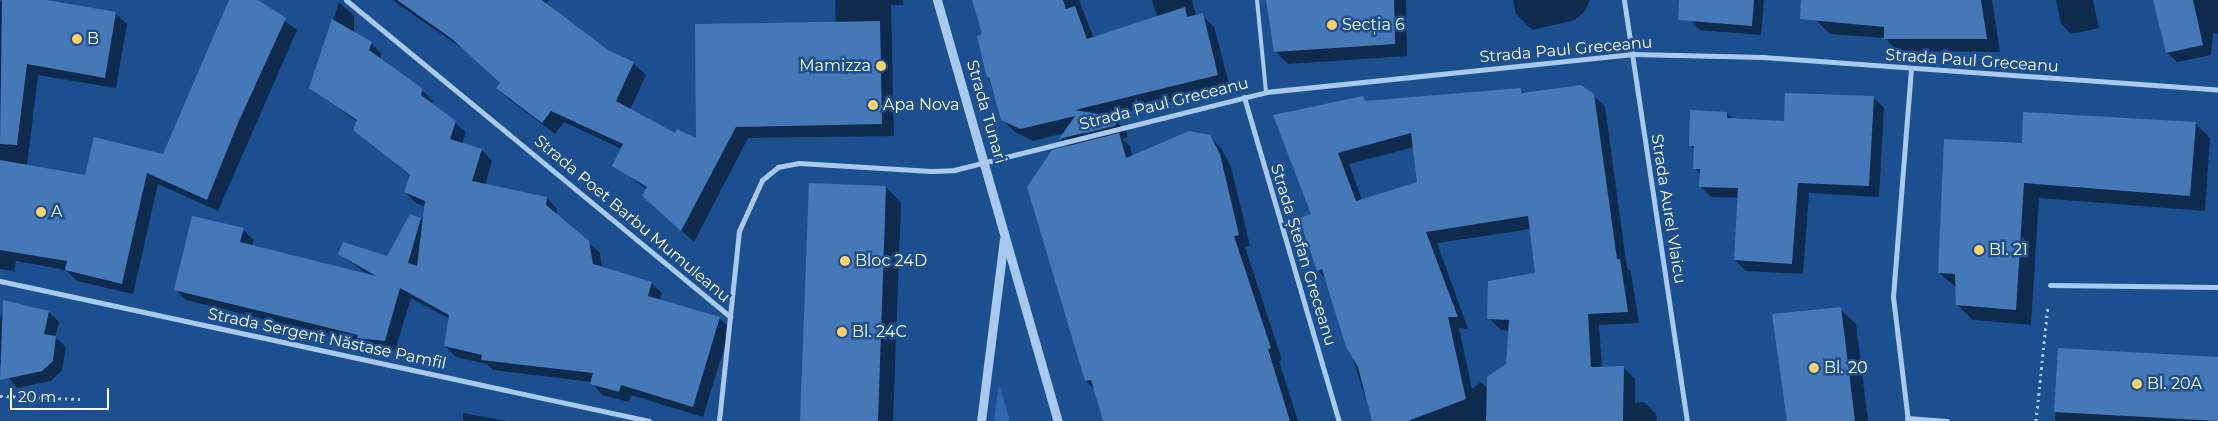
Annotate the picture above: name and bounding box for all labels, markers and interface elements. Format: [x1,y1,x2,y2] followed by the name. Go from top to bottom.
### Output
[1342,15,1405,35] place label: Secția 6
[1326,19,1338,31] marker: Secția 6
[87,29,99,49] place label: B
[71,33,83,45] marker: B
[1479,33,1653,67] street label: Strada Paul Greceanu
[1885,45,2059,77] street label: Strada Paul Greceanu
[799,56,871,76] place label: Mamizza
[962,58,1010,166] street label: Strada Tunari
[875,60,887,72] marker: Mamizza
[1078,74,1250,134] street label: Strada Paul Greceanu
[883,95,959,115] place label: Apa Nova
[867,99,879,111] marker: Apa Nova
[530,131,734,307] street label: Strada Poet Barbu Mumuleanu
[1647,133,1689,285] street label: Strada Aurel Vlaicu
[1266,162,1340,348] street label: Strada Ștefan Greceanu
[51,202,62,222] place label: A
[35,206,47,218] marker: A
[1989,240,2028,260] place label: Bl. 21
[1973,244,1985,256] marker: Bl. 21
[855,251,927,271] place label: Bloc 24D
[839,255,851,267] marker: Bloc 24D
[206,304,448,374] street label: Strada Sergent Năstase Pamfil
[852,322,907,342] place label: Bl. 24C
[836,326,848,338] marker: Bl. 24C
[1824,358,1868,378] place label: Bl. 20
[1808,362,1820,374] marker: Bl. 20
[2147,374,2202,394] place label: Bl. 20A
[12,378,111,410] scale bar
[2131,378,2143,390] marker: Bl. 20A
[18,387,56,406] text: 20 m

